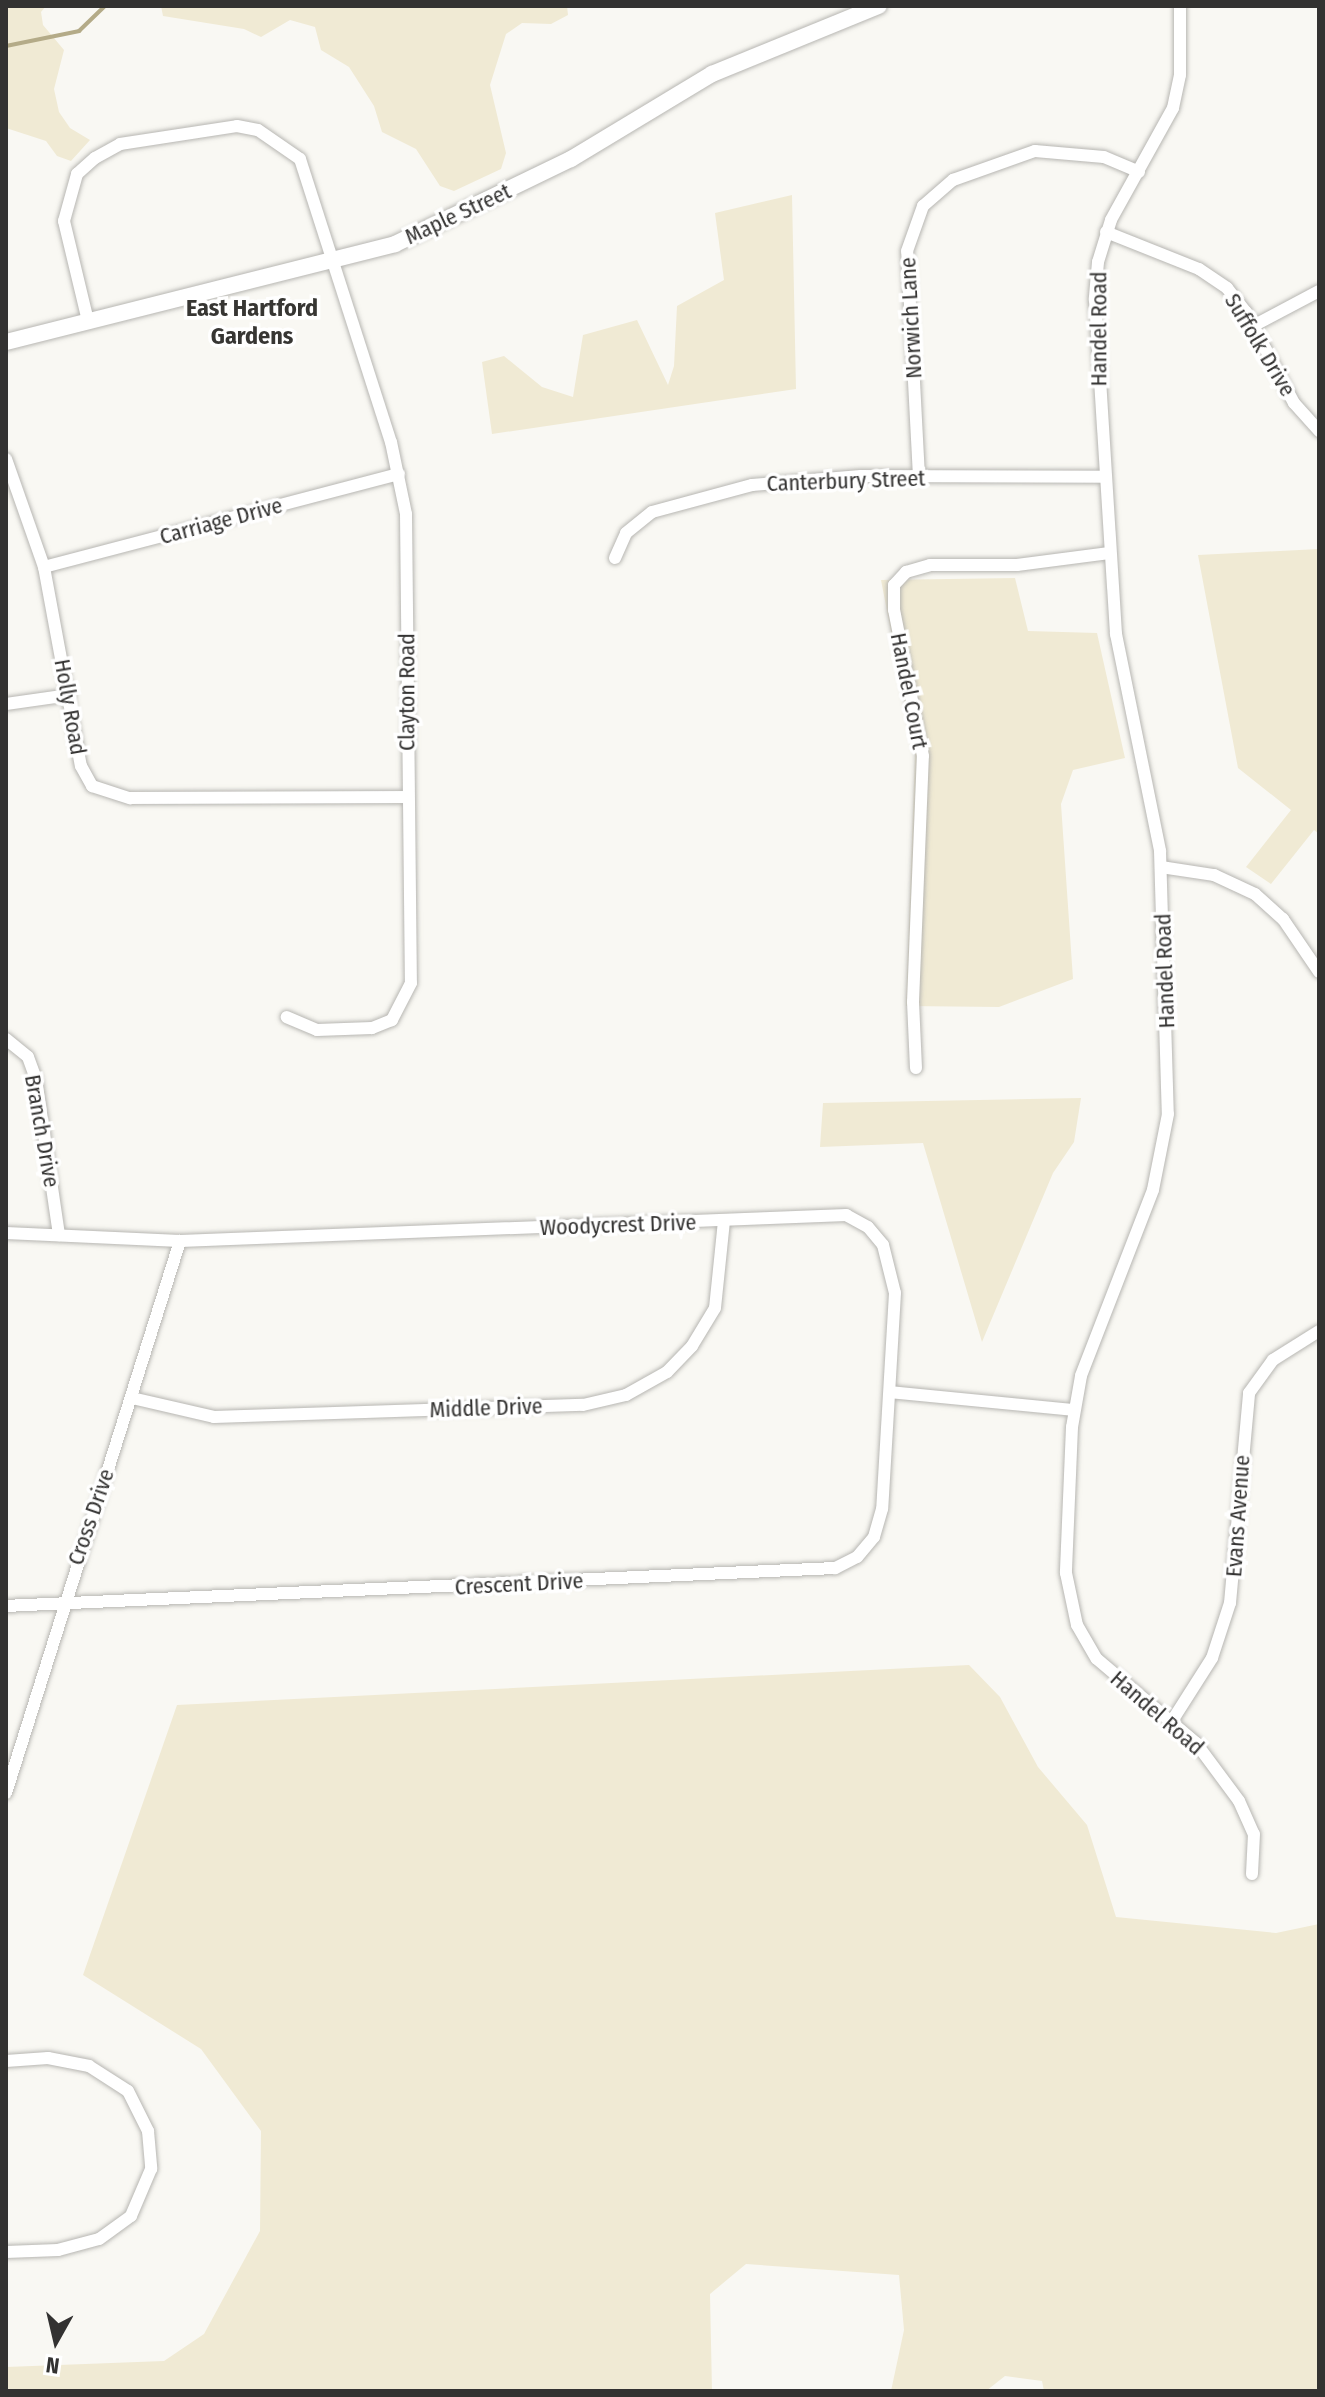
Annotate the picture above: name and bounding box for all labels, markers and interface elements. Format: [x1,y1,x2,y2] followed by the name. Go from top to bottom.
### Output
[401,178,515,250] street label: Maple Street
[895,257,927,379] street label: Norwich Lane
[1086,272,1112,386] street label: Handel Road
[1219,289,1301,401] street label: Suffolk Drive
[186,295,318,351] district label: East Hartford Gardens
[766,465,926,497] street label: Canterbury Street
[157,492,285,550] street label: Carriage Drive
[885,631,933,751] street label: Handel Court
[394,633,420,751] street label: Clayton Road
[49,657,91,757] street label: Holly Road
[1150,913,1180,1029] street label: Handel Road
[19,1072,65,1190] street label: Branch Drive
[539,1209,697,1241] street label: Woodycrest Drive
[429,1393,543,1423] street label: Middle Drive
[1221,1454,1255,1578] street label: Evans Avenue
[62,1466,120,1568] street label: Cross Drive
[454,1567,584,1601] street label: Crescent Drive
[1105,1665,1209,1761] street label: Handel Road
[16,2301,96,2381] north arrow
[44,2351,61,2380] text: N

